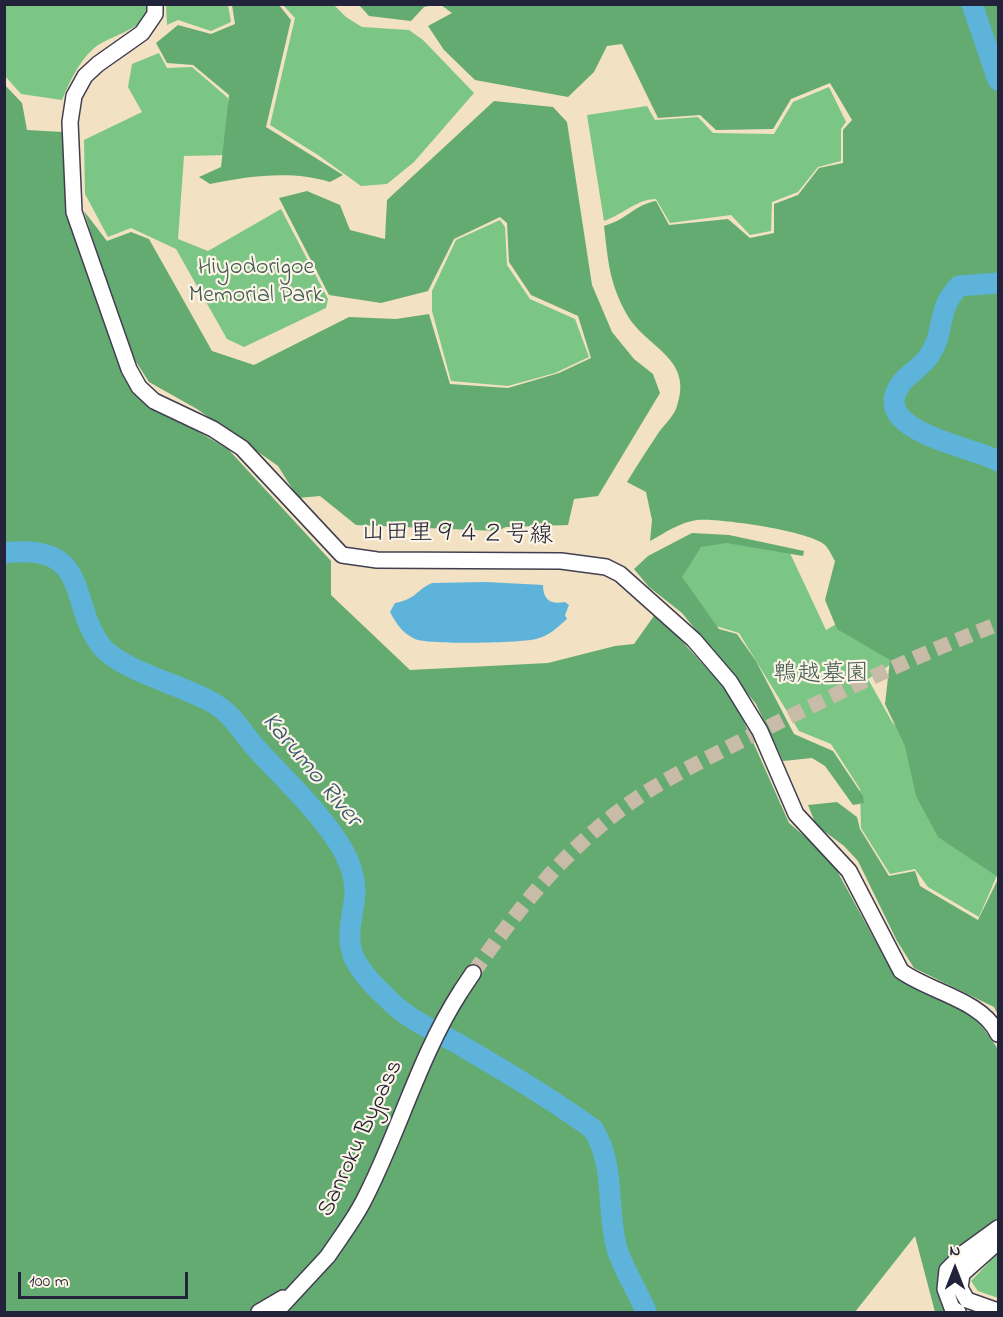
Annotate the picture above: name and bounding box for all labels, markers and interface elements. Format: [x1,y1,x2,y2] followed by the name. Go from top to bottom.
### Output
[189,255,323,311] park label: Hiyodorigoe Memorial Park
[361,520,553,552] street label: 山田里９４２号線
[773,662,869,690] park label: 鵯越墓園
[253,708,367,834] water label: Karumo River
[313,1056,411,1222] street label: Sanroku Bypass
[925,1239,985,1299] north arrow
[950,1239,960,1263] text: N
[21,1260,190,1298] scale bar
[29,1269,69,1295] text: 100 m

